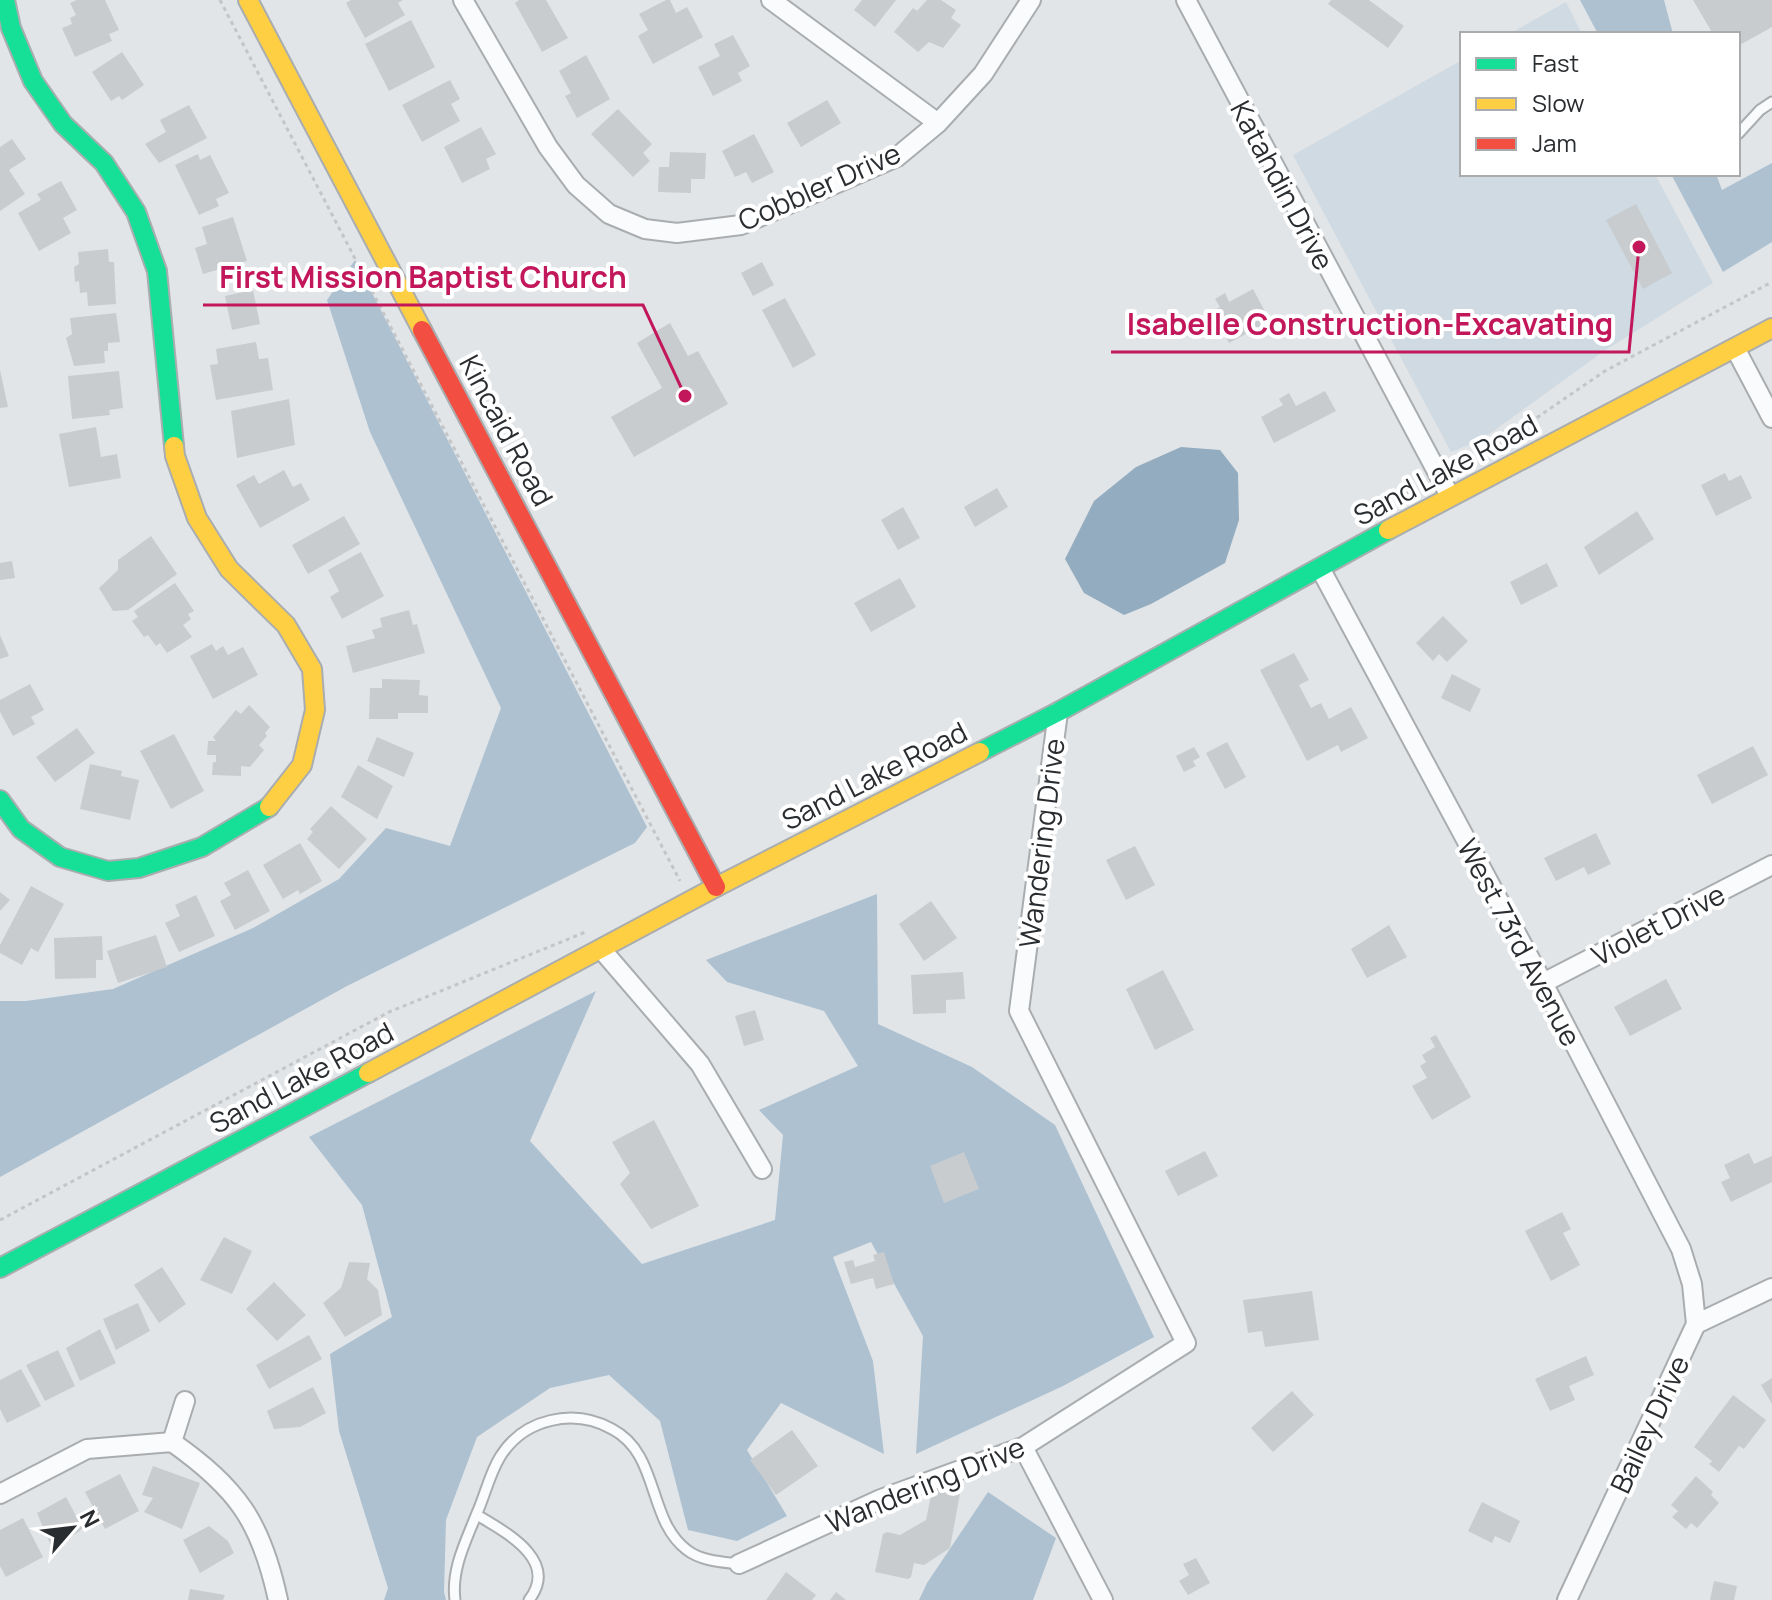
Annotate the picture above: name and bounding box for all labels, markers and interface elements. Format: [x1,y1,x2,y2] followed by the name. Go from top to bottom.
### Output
[1460,32,1740,176] legend
[1532,46,1579,79] text: Fast
[1532,86,1585,119] text: Slow
[1222,94,1344,276] street label: Katahdin Drive
[1532,126,1577,159] text: Jam
[732,133,906,239] street label: Cobbler Drive
[203,251,643,305] callout: First Mission Baptist Church
[219,256,627,297] text: First Mission Baptist Church
[1111,298,1629,352] callout: Isabelle Construction-Excavating
[1127,303,1613,344] text: Isabelle Construction-Excavating
[451,348,563,512] street label: Kincaid Road
[1346,404,1544,534] street label: Sand Lake Road
[775,712,973,838] street label: Sand Lake Road
[1009,736,1073,950] street label: Wandering Drive
[1449,832,1591,1052] street label: West 73rd Avenue
[1585,874,1731,974] street label: Violet Drive
[202,1012,400,1142] street label: Sand Lake Road
[1601,1349,1697,1499] street label: Bailey Drive
[820,1427,1030,1541] street label: Wandering Drive
[32,1488,112,1568] north arrow
[73,1505,107,1533] text: N

